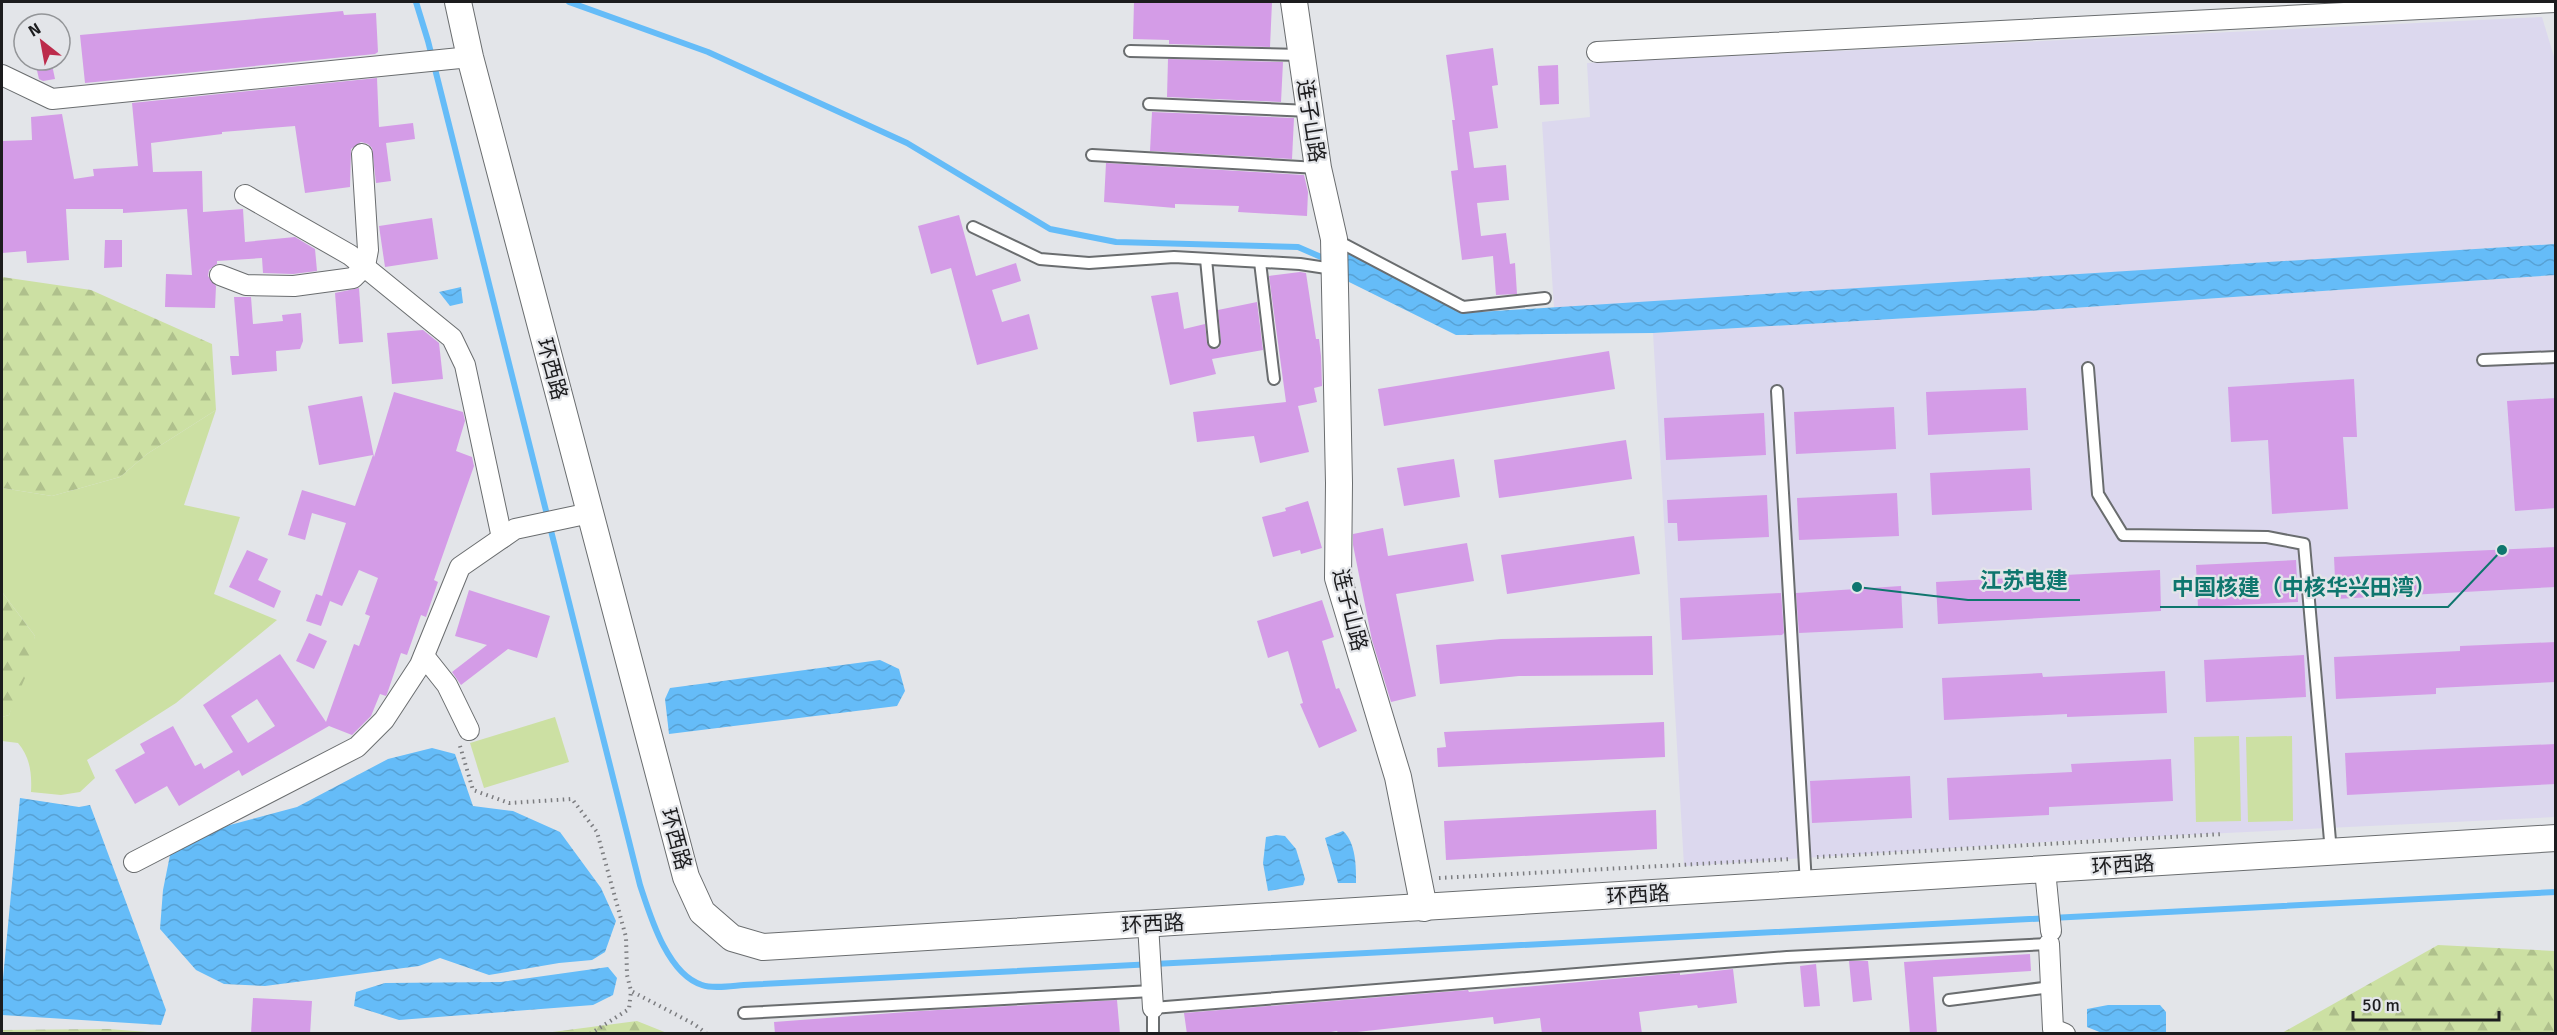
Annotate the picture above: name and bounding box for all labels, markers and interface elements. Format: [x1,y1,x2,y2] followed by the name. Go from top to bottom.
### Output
[12,12,72,72] north arrow
[25,19,45,41] text: N
[1292,77,1330,165] street label: 连子山路
[531,335,573,403] street label: 环西路
[1968,560,2080,600] callout: 江苏电建
[1327,566,1373,654] street label: 连子山路
[1980,567,2068,594] text: 江苏电建
[2160,567,2448,607] callout: 中国核建（中核华兴田湾）
[2172,574,2436,601] text: 中国核建（中核华兴田湾）
[655,805,697,873] street label: 环西路
[2091,850,2155,880] street label: 环西路
[1606,880,1670,910] street label: 环西路
[1121,909,1185,939] street label: 环西路
[2353,984,2498,1022] scale bar
[2362,994,2400,1016] text: 50 m

